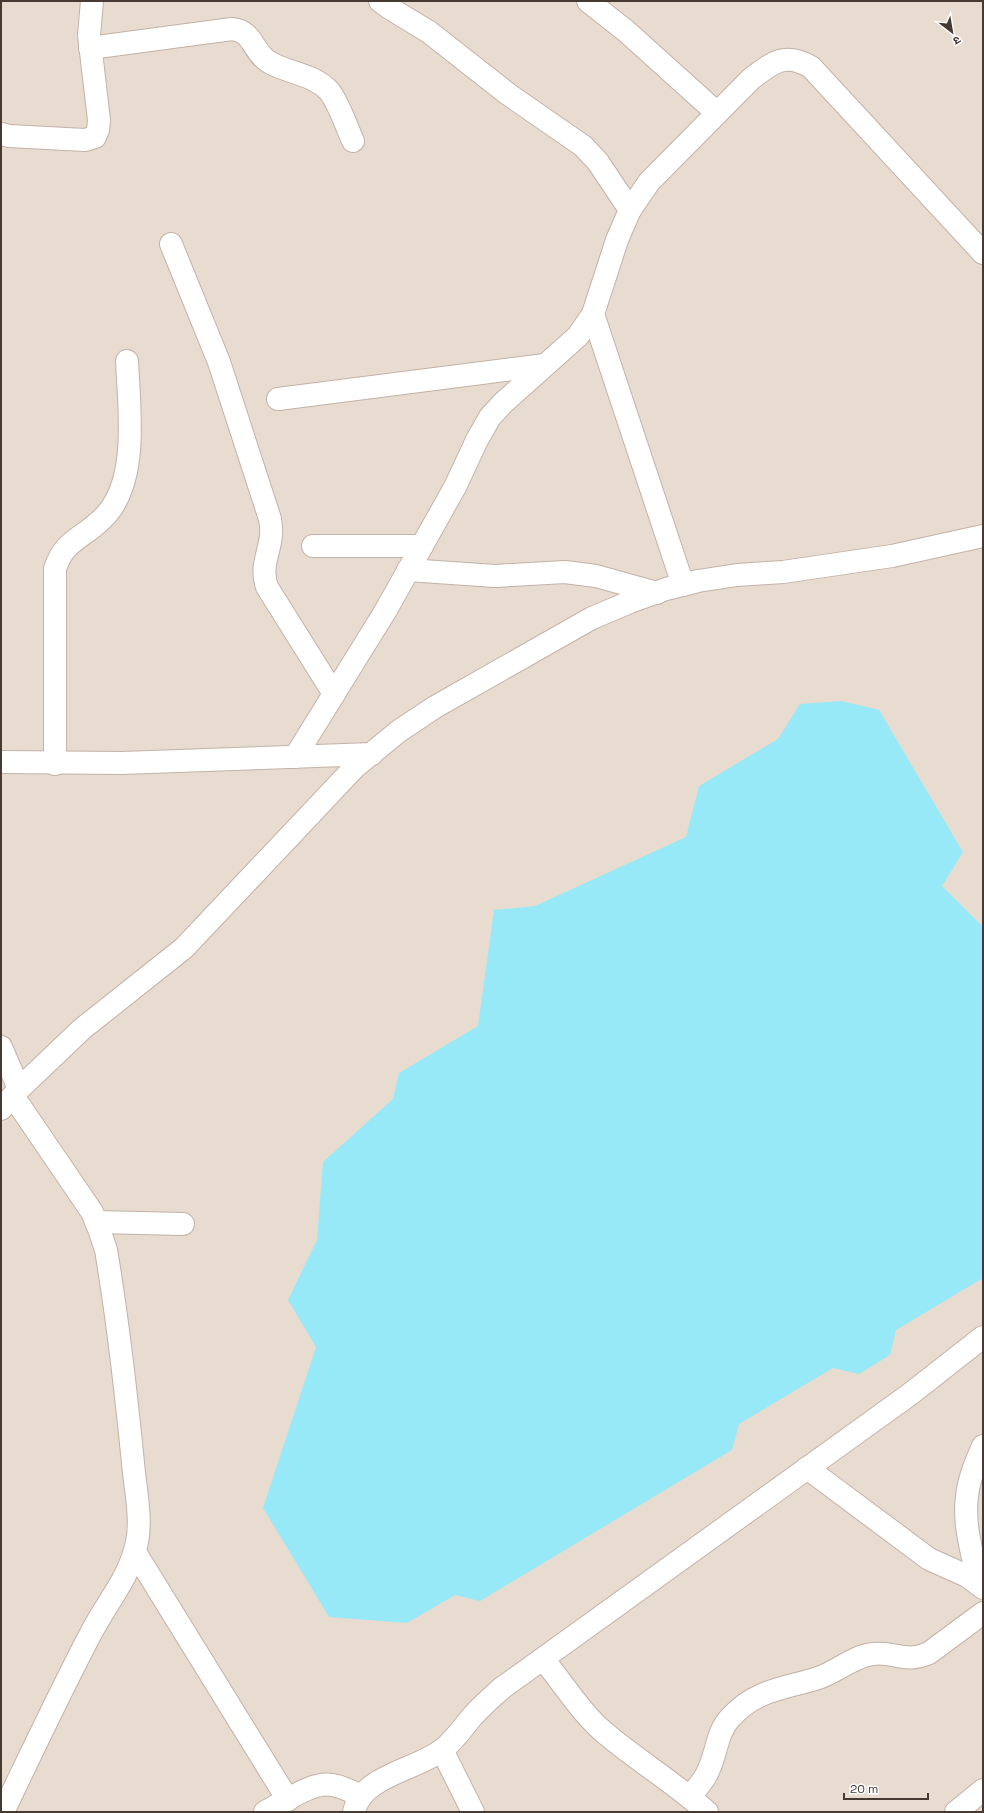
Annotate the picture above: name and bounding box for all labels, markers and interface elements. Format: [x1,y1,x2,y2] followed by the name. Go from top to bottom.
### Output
[932,12,972,52] north arrow
[950,33,964,49] text: उ
[844,1775,928,1801] scale bar
[850,1781,878,1797] text: 20 m

